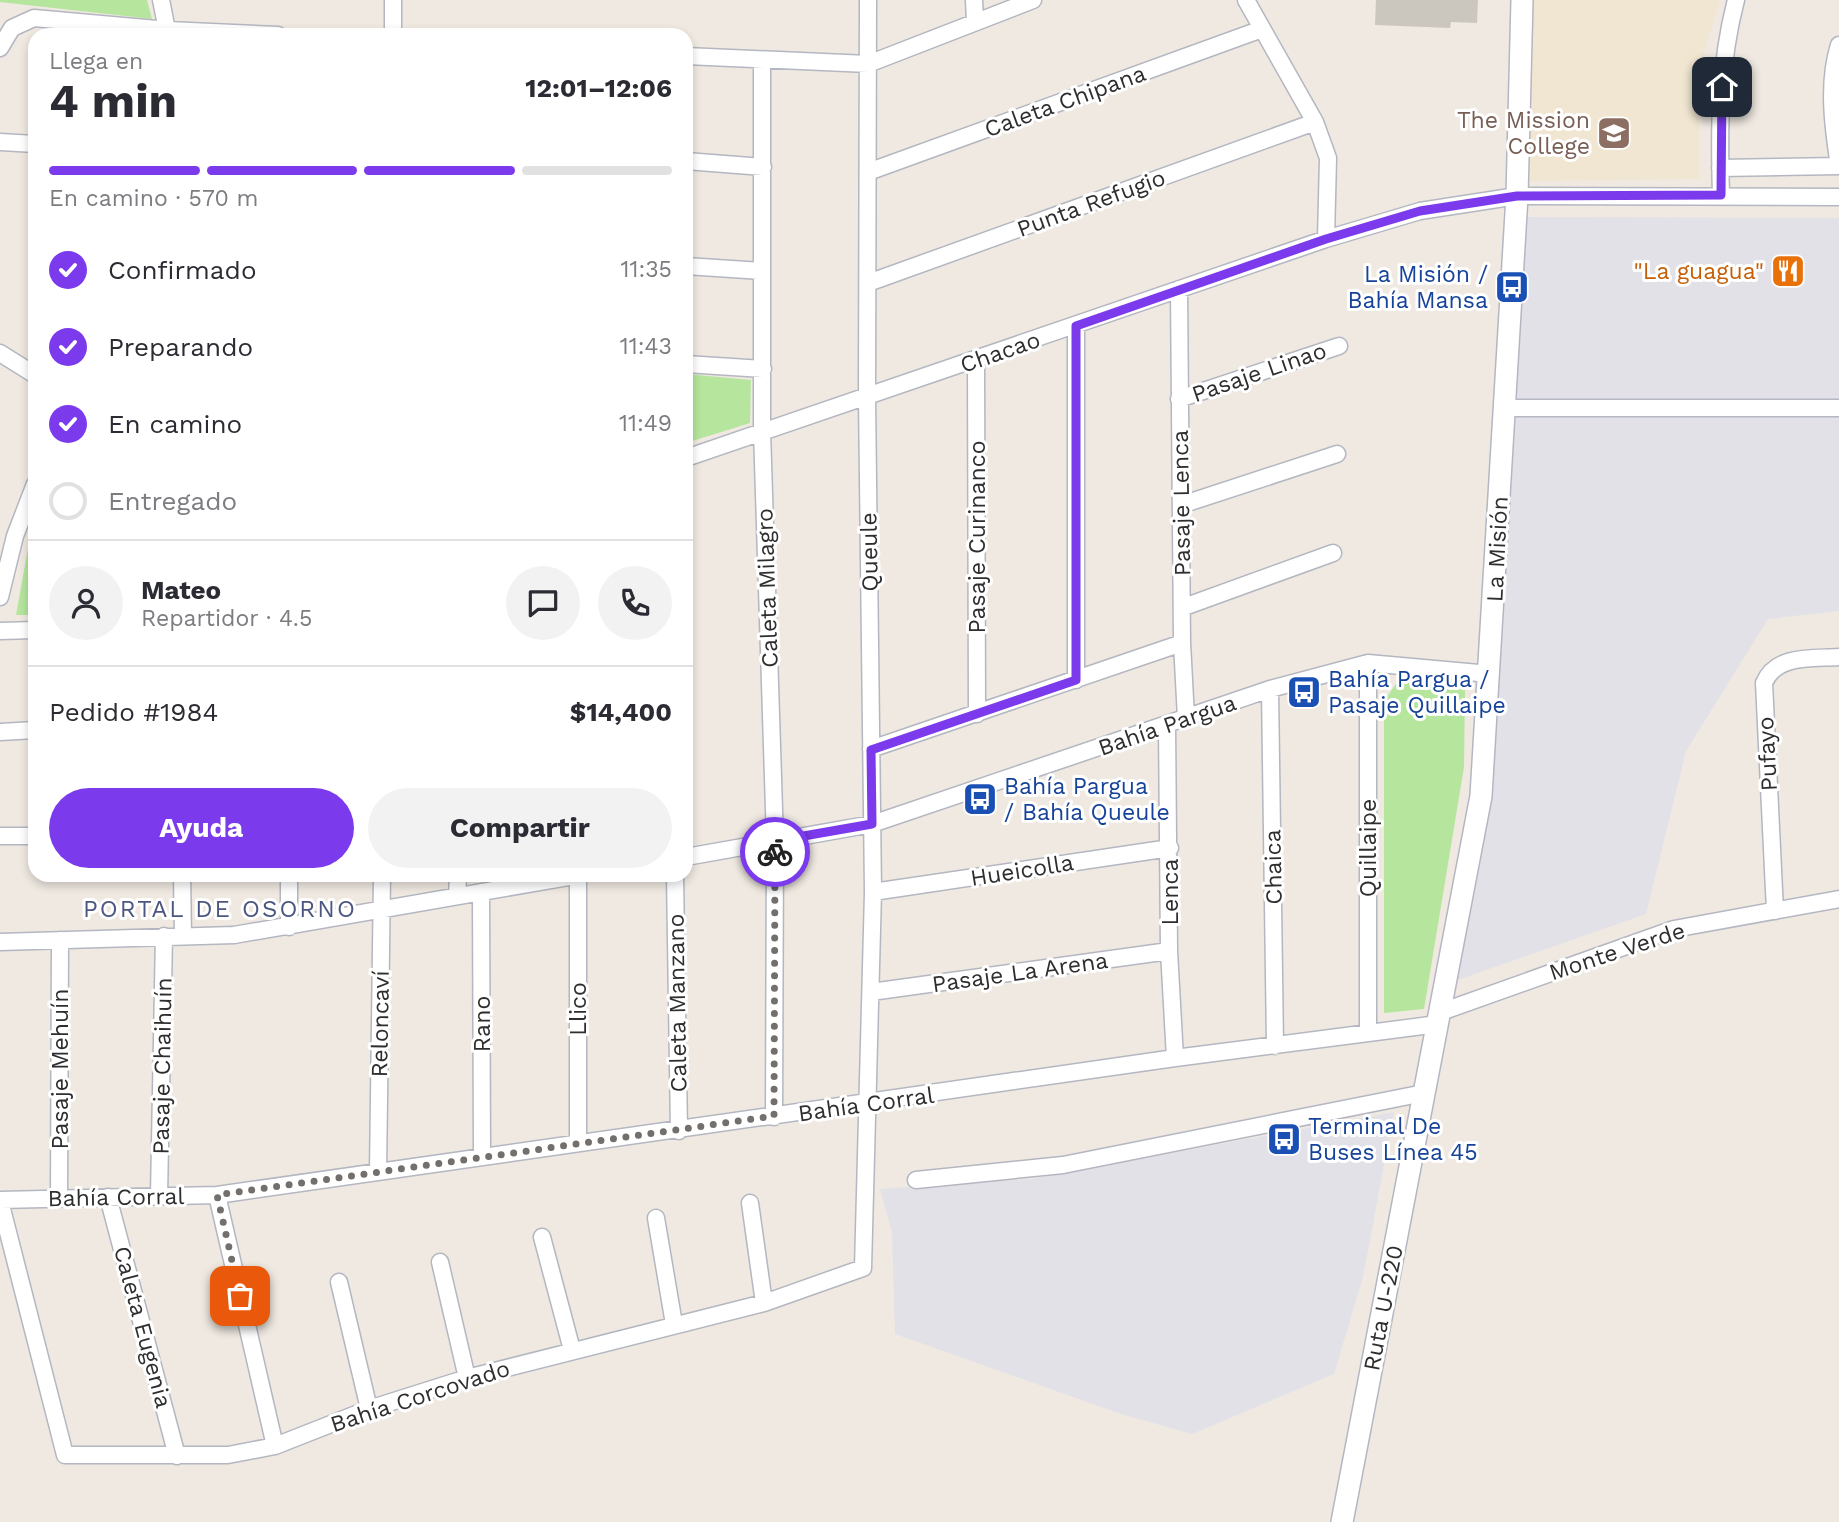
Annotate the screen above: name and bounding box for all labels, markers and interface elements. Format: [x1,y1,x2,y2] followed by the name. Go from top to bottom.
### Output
[49,48,143,75] text: Llega en
[1692,57,1752,117] pin
[981,60,1149,143] street label: Caleta Chipana
[1703,68,1741,106] icon: home
[525,73,672,103] text: 12:01–12:06
[49,74,177,128] text: 4 min
[1457,107,1590,160] place label: The Mission College
[1595,114,1633,152] school or university icon: The Mission College
[1013,164,1169,243] street label: Punta Refugio
[49,185,259,212] text: En camino · 570 m
[49,251,87,289] icon: check
[1769,252,1807,290] restaurant icon: "La guagua"
[108,255,257,285] text: Confirmado
[620,256,672,283] text: 11:35
[1634,258,1764,285] place label: "La guagua"
[1347,261,1488,314] place label: La Misión / Bahía Mansa
[1493,268,1531,306] bus stop icon: La Misión / Bahía Mansa
[957,326,1044,379] street label: Chacao
[49,328,87,366] icon: check
[108,332,253,362] text: Preparando
[620,333,672,360] text: 11:43
[1188,337,1330,408] street label: Pasaje Linao
[49,405,87,443] icon: check
[108,409,242,439] text: En camino
[619,410,672,437] text: 11:49
[1167,430,1196,576] street label: Pasaje Lenca
[964,440,991,634] street label: Pasaje Curinanco
[108,486,237,516] text: Entregado
[1481,495,1514,603] street label: La Misión
[751,508,784,668] street label: Caleta Milagro
[855,512,884,592] street label: Queule
[49,566,123,640] button: person
[506,566,580,640] button: chat
[598,566,672,640] button: phone
[141,575,221,605] text: Mateo
[141,605,312,632] text: Repartidor · 4.5
[1328,666,1506,719] place label: Bahía Pargua / Pasaje Quillaipe
[1285,673,1323,711] bus stop icon: Bahía Pargua / Pasaje Quillaipe
[1095,689,1240,762] street label: Bahía Pargua
[49,697,218,727] text: Pedido #1984
[570,697,672,727] text: $14,400
[1752,716,1783,792] street label: Pufayo
[1004,773,1170,826] place label: Bahía Pargua / Bahía Queule
[961,780,999,818] bus stop icon: Bahía Pargua / Bahía Queule
[49,788,354,868] button: Ayuda
[368,788,672,868] button: Compartir
[1355,799,1382,897] street label: Quillaipe
[740,817,810,887] courier
[1259,829,1288,905] street label: Chaica
[756,833,794,871] icon: bike
[969,849,1076,892] street label: Hueicolla
[1157,859,1184,925] street label: Lenca
[83,895,357,923] district label: PORTAL DE OSORNO
[662,913,693,1093] street label: Caleta Manzano
[1546,917,1688,986] street label: Monte Verde
[930,947,1110,998] street label: Pasaje La Arena
[366,970,395,1078] street label: Reloncaví
[147,977,178,1155] street label: Pasaje Chaihuín
[565,982,592,1036] street label: Llico
[47,989,74,1149] street label: Pasaje Mehuín
[469,996,496,1052] street label: Rano
[796,1082,936,1127] street label: Bahía Corral
[1308,1113,1478,1166] place label: Terminal De Buses Línea 45
[1265,1120,1303,1158] bus stop icon: Terminal De Buses Línea 45
[47,1183,185,1212] street label: Bahía Corral
[108,1243,177,1411] street label: Caleta Eugenia
[1358,1243,1409,1373] street label: Ruta U-220
[210,1266,270,1326] pin
[221,1277,259,1315] icon: bag
[327,1355,513,1438] street label: Bahía Corcovado

